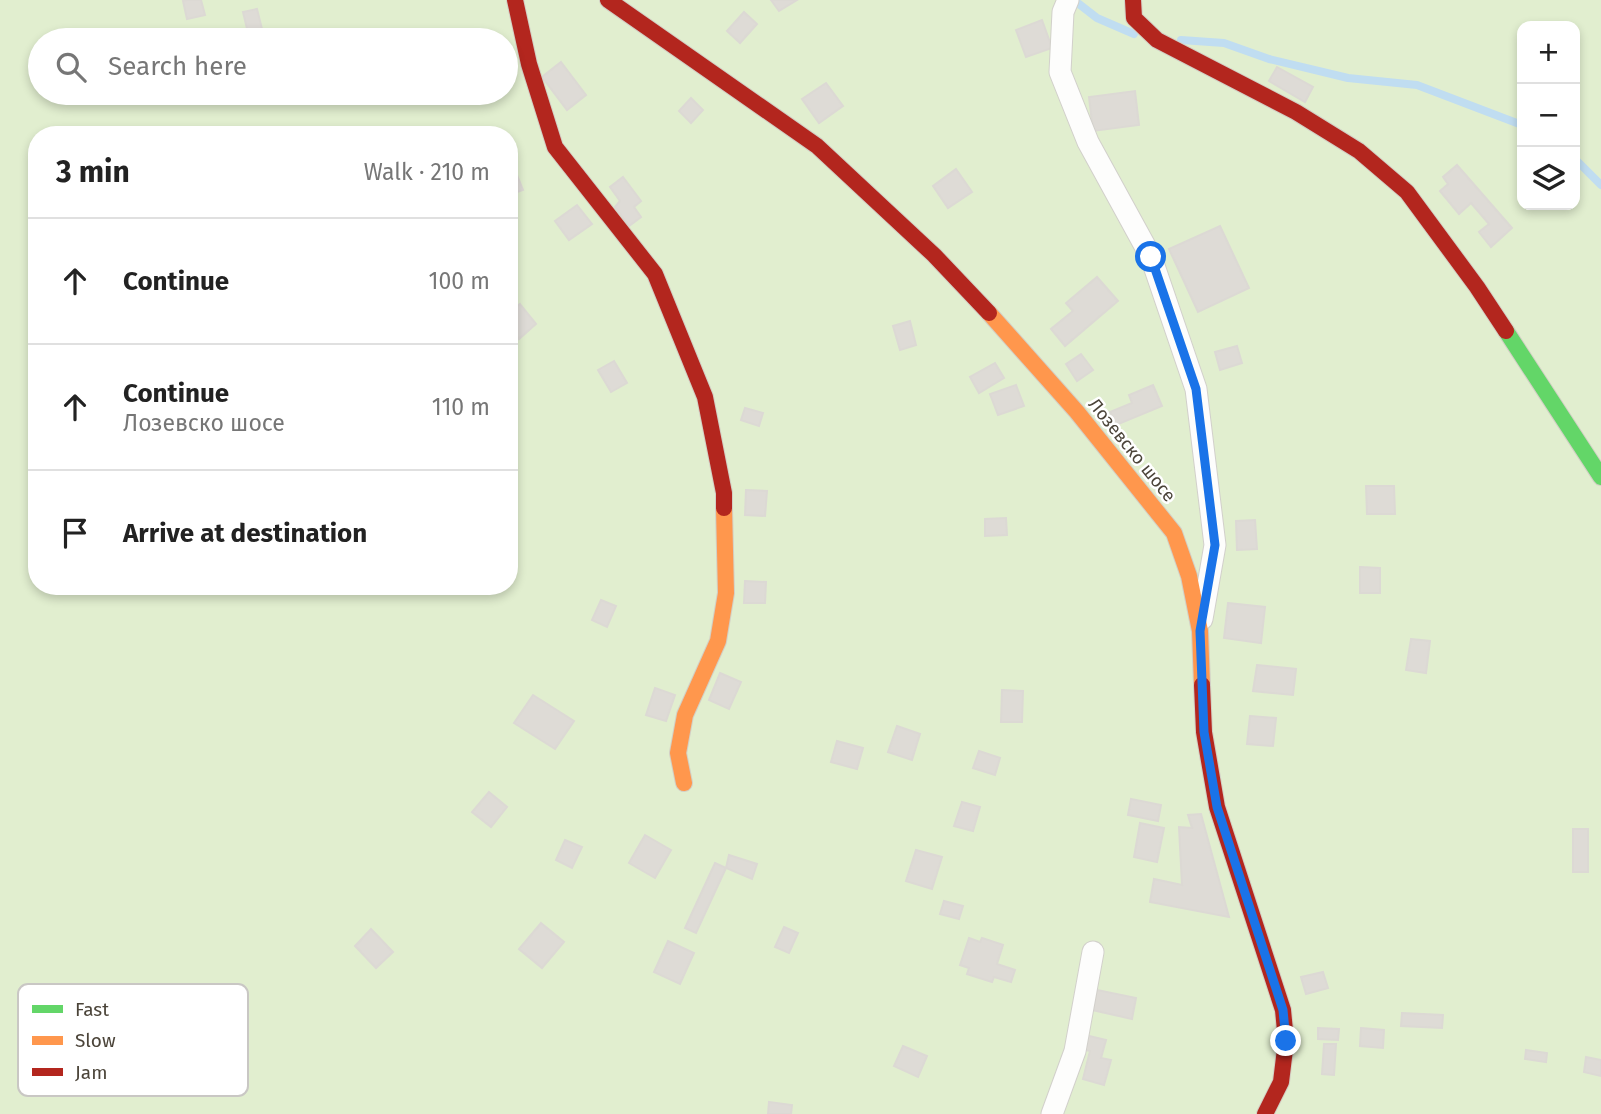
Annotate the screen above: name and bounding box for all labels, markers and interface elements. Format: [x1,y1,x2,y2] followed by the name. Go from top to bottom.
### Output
[1517,21,1580,210] map controls
[1517,21,1580,84] button: +
[28,28,518,105] search box
[52,48,90,86] icon: search
[108,51,247,82] text: Search here
[1517,84,1580,147] button: −
[1517,147,1580,210] button: layers
[56,154,130,190] text: 3 min
[364,158,490,186] text: Walk · 210 m
[1135,241,1166,272] route start
[56,262,94,300] icon: ahead
[123,266,229,297] text: Continue
[429,267,490,295] text: 100 m
[123,378,229,409] text: Continue
[56,388,94,426] icon: ahead
[432,393,490,421] text: 110 m
[1084,394,1180,506] street label: Лозевско шосе
[123,409,285,437] text: Лозевско шосе
[56,514,94,552] icon: arrive
[123,518,367,549] text: Arrive at destination
[18,984,248,1096] legend
[75,998,109,1021] text: Fast
[1270,1025,1301,1056] route end
[75,1029,116,1052] text: Slow
[75,1061,107,1084] text: Jam

